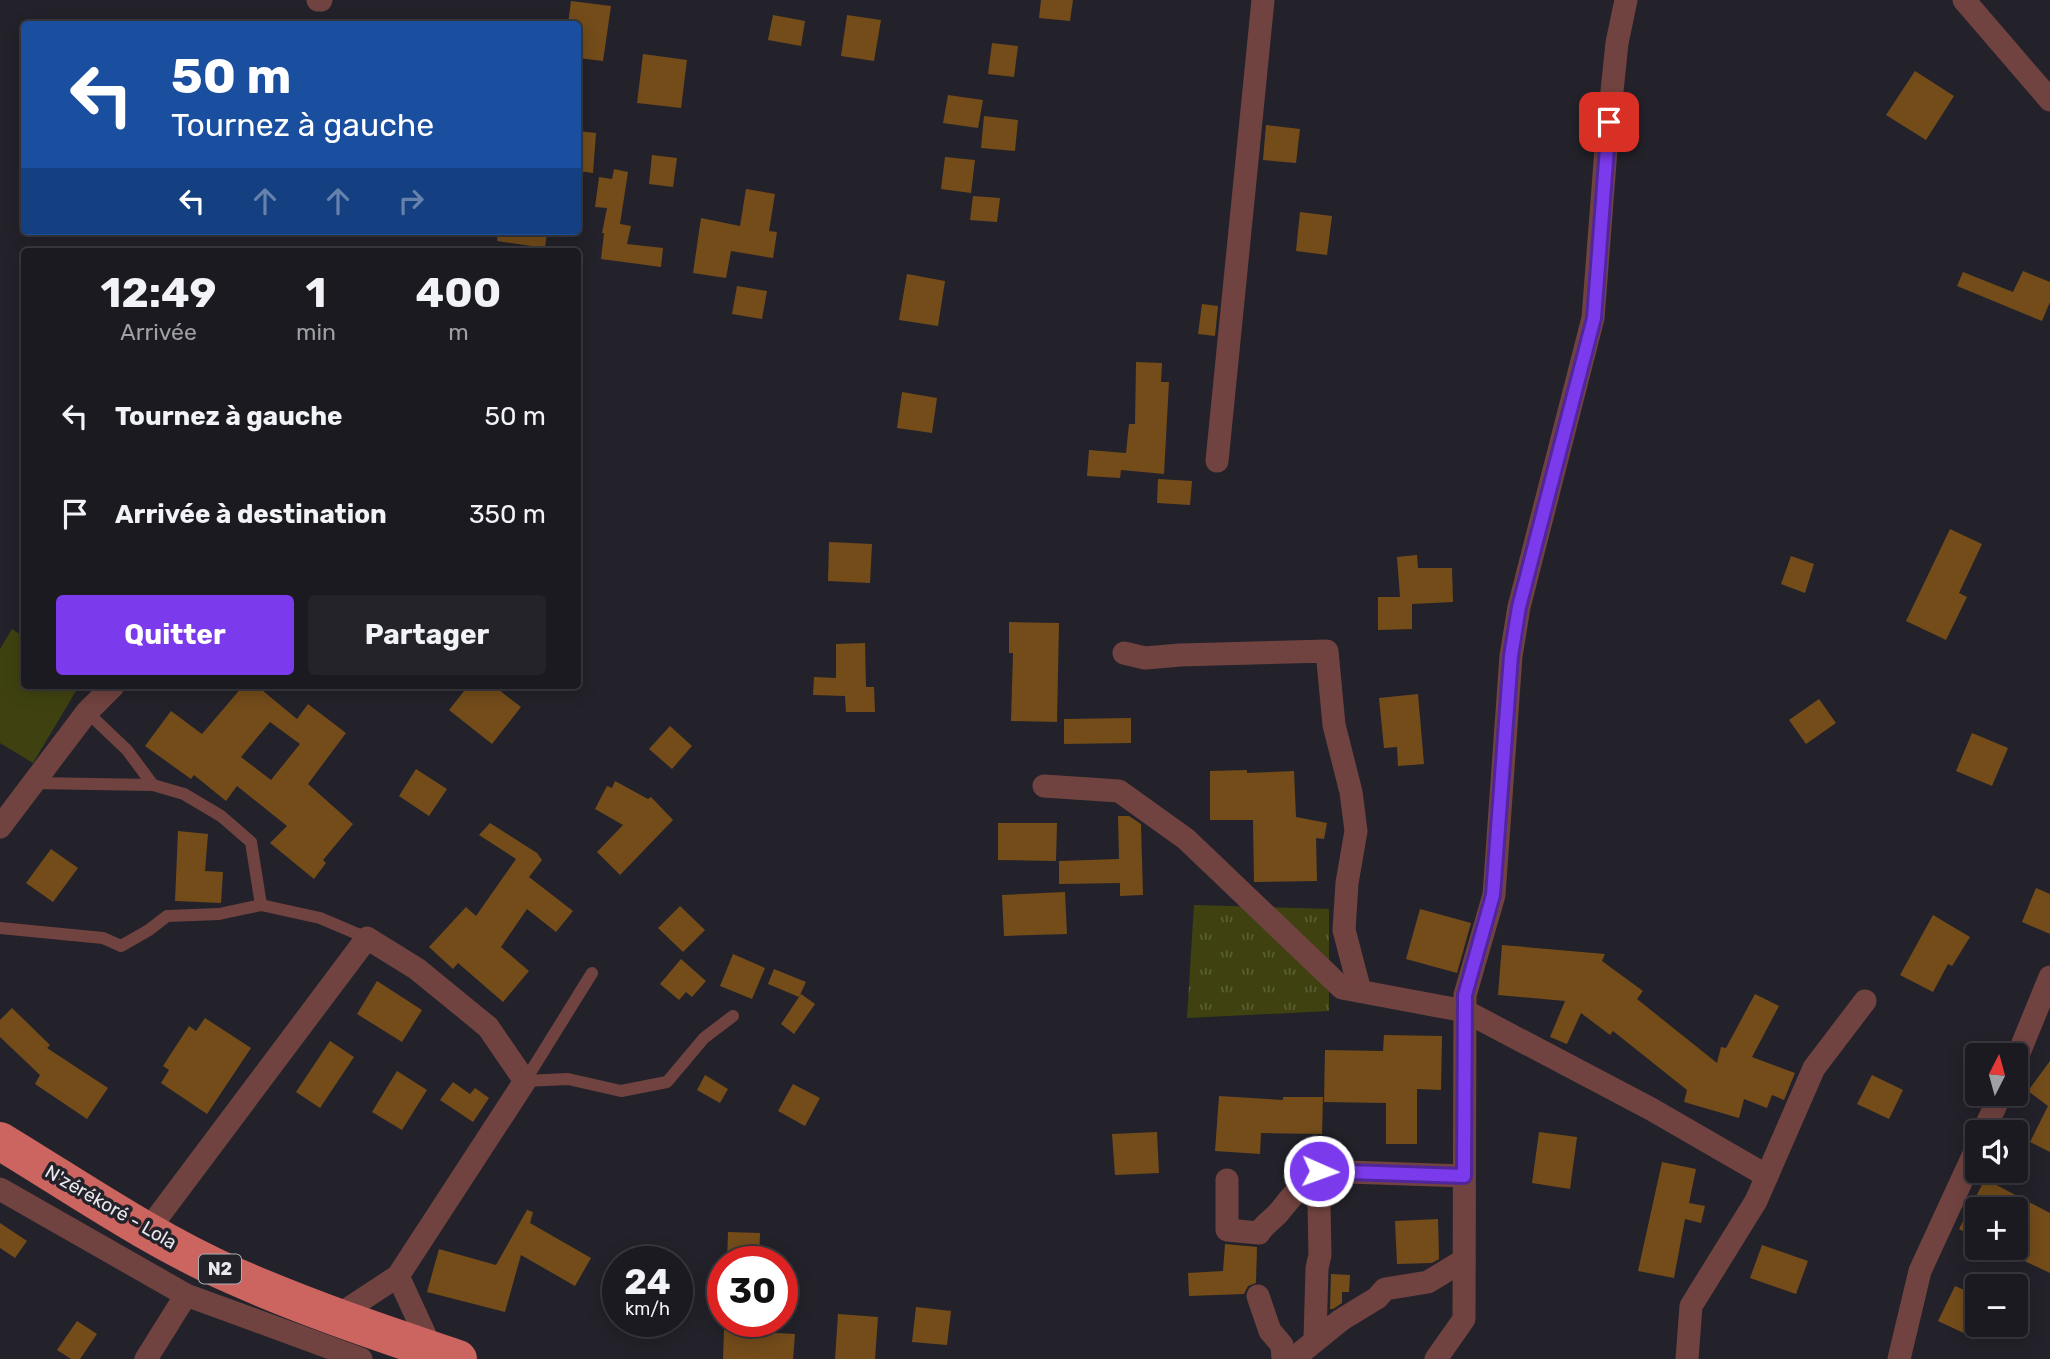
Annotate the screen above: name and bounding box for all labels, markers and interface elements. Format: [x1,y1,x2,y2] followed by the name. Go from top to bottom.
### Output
[171,47,291,105] text: 50 m
[56,49,147,140] icon: left
[1579,92,1639,152] pin
[1590,103,1628,141] icon: arrive
[171,106,434,144] text: Tournez à gauche
[173,182,211,220] icon: left
[246,182,284,220] icon: ahead
[319,182,357,220] icon: ahead
[392,182,430,220] icon: right
[101,268,216,318] text: 12:49
[306,268,326,318] text: 1
[416,268,501,318] text: 400
[120,318,197,346] text: Arrivée
[296,318,336,346] text: min
[448,318,469,346] text: m
[56,397,94,435] icon: left
[115,401,343,432] text: Tournez à gauche
[485,401,546,432] text: 50 m
[56,495,94,533] icon: arrive
[115,499,387,530] text: Arrivée à destination
[469,499,546,530] text: 350 m
[56,595,294,675] button: Quitter
[308,595,546,675] button: Partager
[1965,1043,2028,1106] north arrow
[1965,1043,2028,1337] map controls
[1965,1120,2028,1183] button: sound
[1282,1134,1356,1208] position arrow
[41,1160,181,1254] street label: N'zérékoré - Lola
[1965,1197,2028,1260] button: +
[707,1246,798,1337] speed limit sign: 30
[199,1254,241,1284] road number: N2
[624,1261,671,1303] text: 24
[1965,1274,2028,1337] button: −
[625,1298,670,1320] text: km/h

